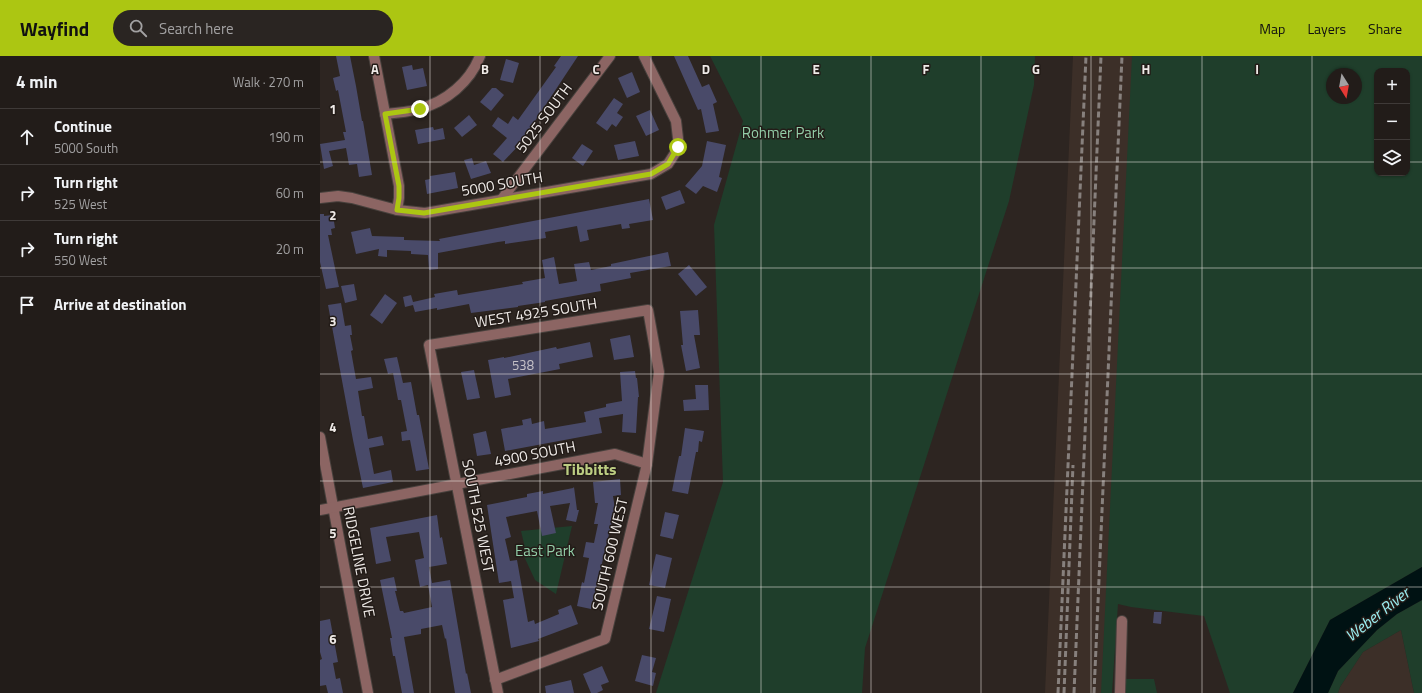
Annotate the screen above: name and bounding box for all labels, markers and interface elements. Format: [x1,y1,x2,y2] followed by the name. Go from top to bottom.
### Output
[113,10,393,46] search box
[20,14,89,43] text: Wayfind
[127,17,149,39] icon: search
[159,17,234,40] text: Search here
[1259,18,1285,39] text: Map
[1307,18,1346,39] text: Layers
[1368,18,1402,39] text: Share
[371,59,379,79] text: A
[481,59,489,79] text: B
[592,59,600,79] text: C
[702,59,710,79] text: D
[812,59,820,79] text: E
[923,59,930,79] text: F
[1032,59,1040,79] text: G
[1142,59,1150,79] text: H
[1255,59,1259,79] text: I
[1326,68,1362,104] north arrow
[1374,68,1410,176] map controls
[1374,68,1410,104] button: +
[16,69,57,95] text: 4 min
[233,72,304,92] text: Walk · 270 m
[510,78,578,158] street label: 5025 SOUTH
[329,99,337,119] text: 1
[411,100,429,118] route end
[1374,104,1410,140] button: −
[54,115,112,138] text: Continue
[742,121,824,144] park label: Rohmer Park
[16,126,38,148] icon: ahead
[268,127,304,147] text: 190 m
[54,138,118,158] text: 5000 South
[669,138,687,156] route start
[1374,140,1410,176] button: layers
[459,165,545,202] street label: 5000 SOUTH
[54,171,118,194] text: Turn right
[16,182,38,204] icon: right
[276,183,304,203] text: 60 m
[54,194,107,214] text: 525 West
[329,205,337,225] text: 2
[54,227,118,250] text: Turn right
[16,238,38,260] icon: right
[276,239,304,259] text: 20 m
[54,250,107,270] text: 550 West
[473,291,599,334] street label: WEST 4925 SOUTH
[54,293,187,316] text: Arrive at destination
[16,294,38,316] icon: arrive
[329,311,337,331] text: 3
[512,355,534,375] house number: 538
[329,417,337,437] text: 4
[492,434,578,473] street label: 4900 SOUTH
[456,457,501,575] street label: SOUTH 525 WEST
[563,457,617,481] district label: Tibbitts
[585,495,634,613] street label: SOUTH 600 WEST
[337,505,382,619] street label: RIDGELINE DRIVE
[329,523,337,543] text: 5
[515,539,575,562] park label: East Park
[1340,580,1416,647] water label: Weber River
[329,629,337,649] text: 6

